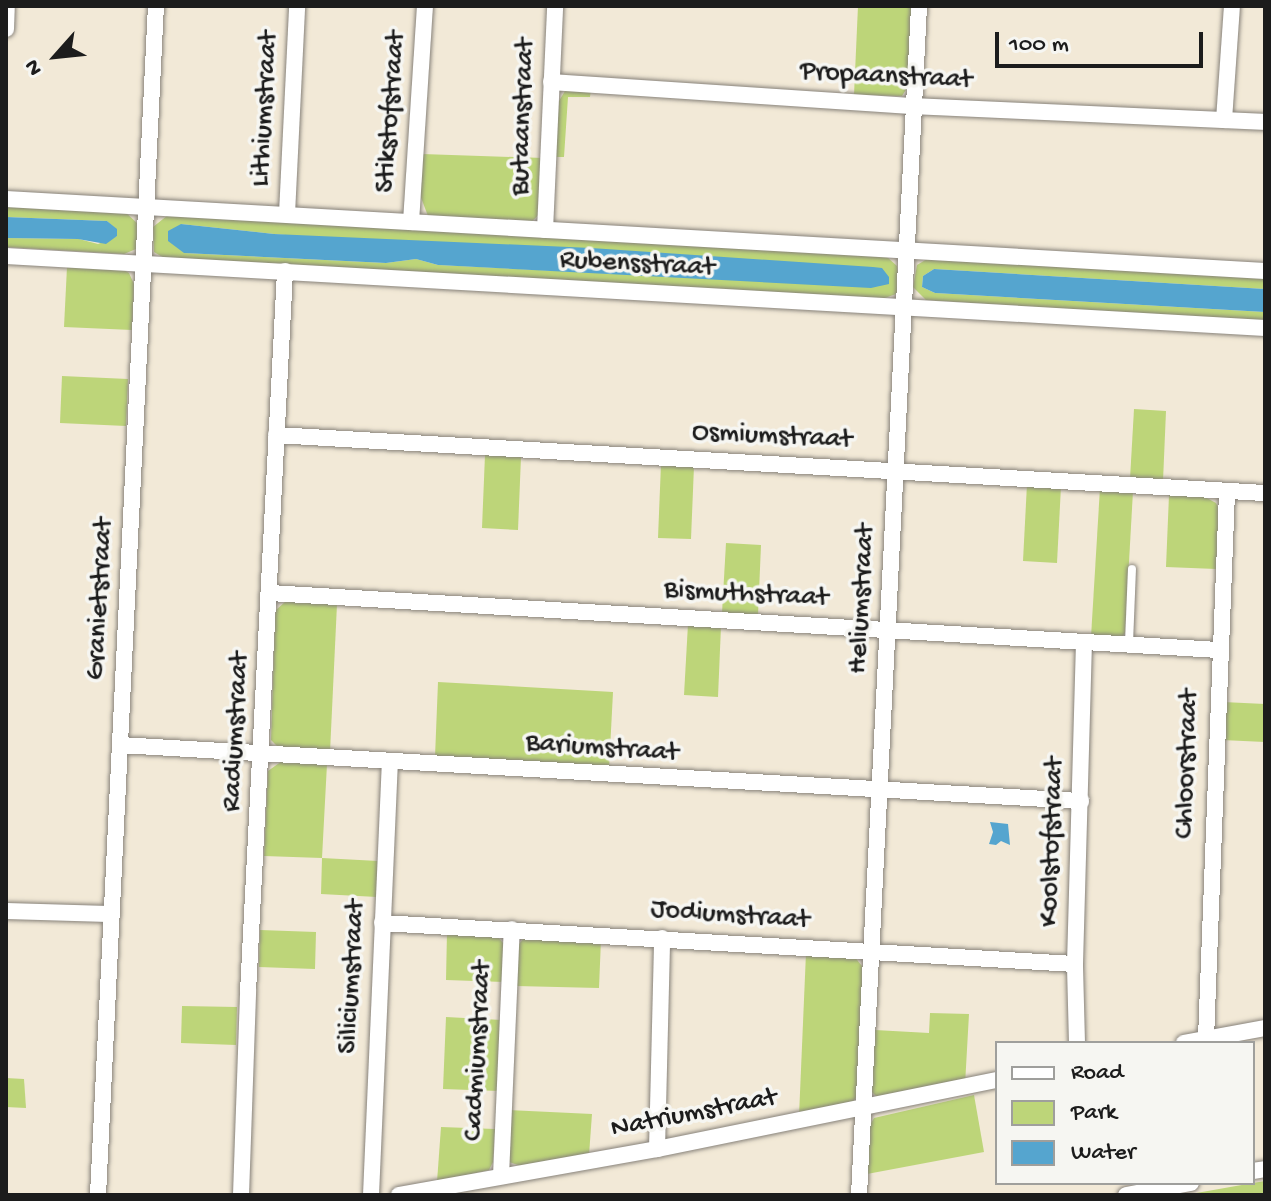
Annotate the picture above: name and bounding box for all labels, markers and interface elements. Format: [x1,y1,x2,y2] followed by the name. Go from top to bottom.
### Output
[16,16,96,96] north arrow
[999,16,1207,66] scale bar
[245,30,287,188] street label: Lithiumstraat
[370,30,414,194] street label: Stikstofstraat
[1009,31,1069,60] text: 100 m
[504,38,544,196] street label: Butaanstraat
[20,55,49,79] text: N
[799,56,973,98] street label: Propaanstraat
[559,244,715,286] street label: Rubensstraat
[691,416,853,458] street label: Osmiumstraat
[80,517,122,681] street label: Granietstraat
[842,523,884,675] street label: Heliumstraat
[663,574,829,616] street label: Bismuthstraat
[216,651,258,813] street label: Radiumstraat
[1169,689,1207,839] street label: Chloorstraat
[524,727,680,771] street label: Bariumstraat
[1033,757,1073,927] street label: Koolstofstraat
[650,894,810,938] street label: Jodiumstraat
[332,899,374,1055] street label: Siliciumstraat
[458,960,500,1142] street label: Cadmiumstraat
[995,1041,1255,1185] legend
[1071,1059,1123,1088] text: Road
[608,1081,780,1147] street label: Natriumstraat
[1071,1099,1117,1128] text: Park
[1071,1139,1135,1168] text: Water

